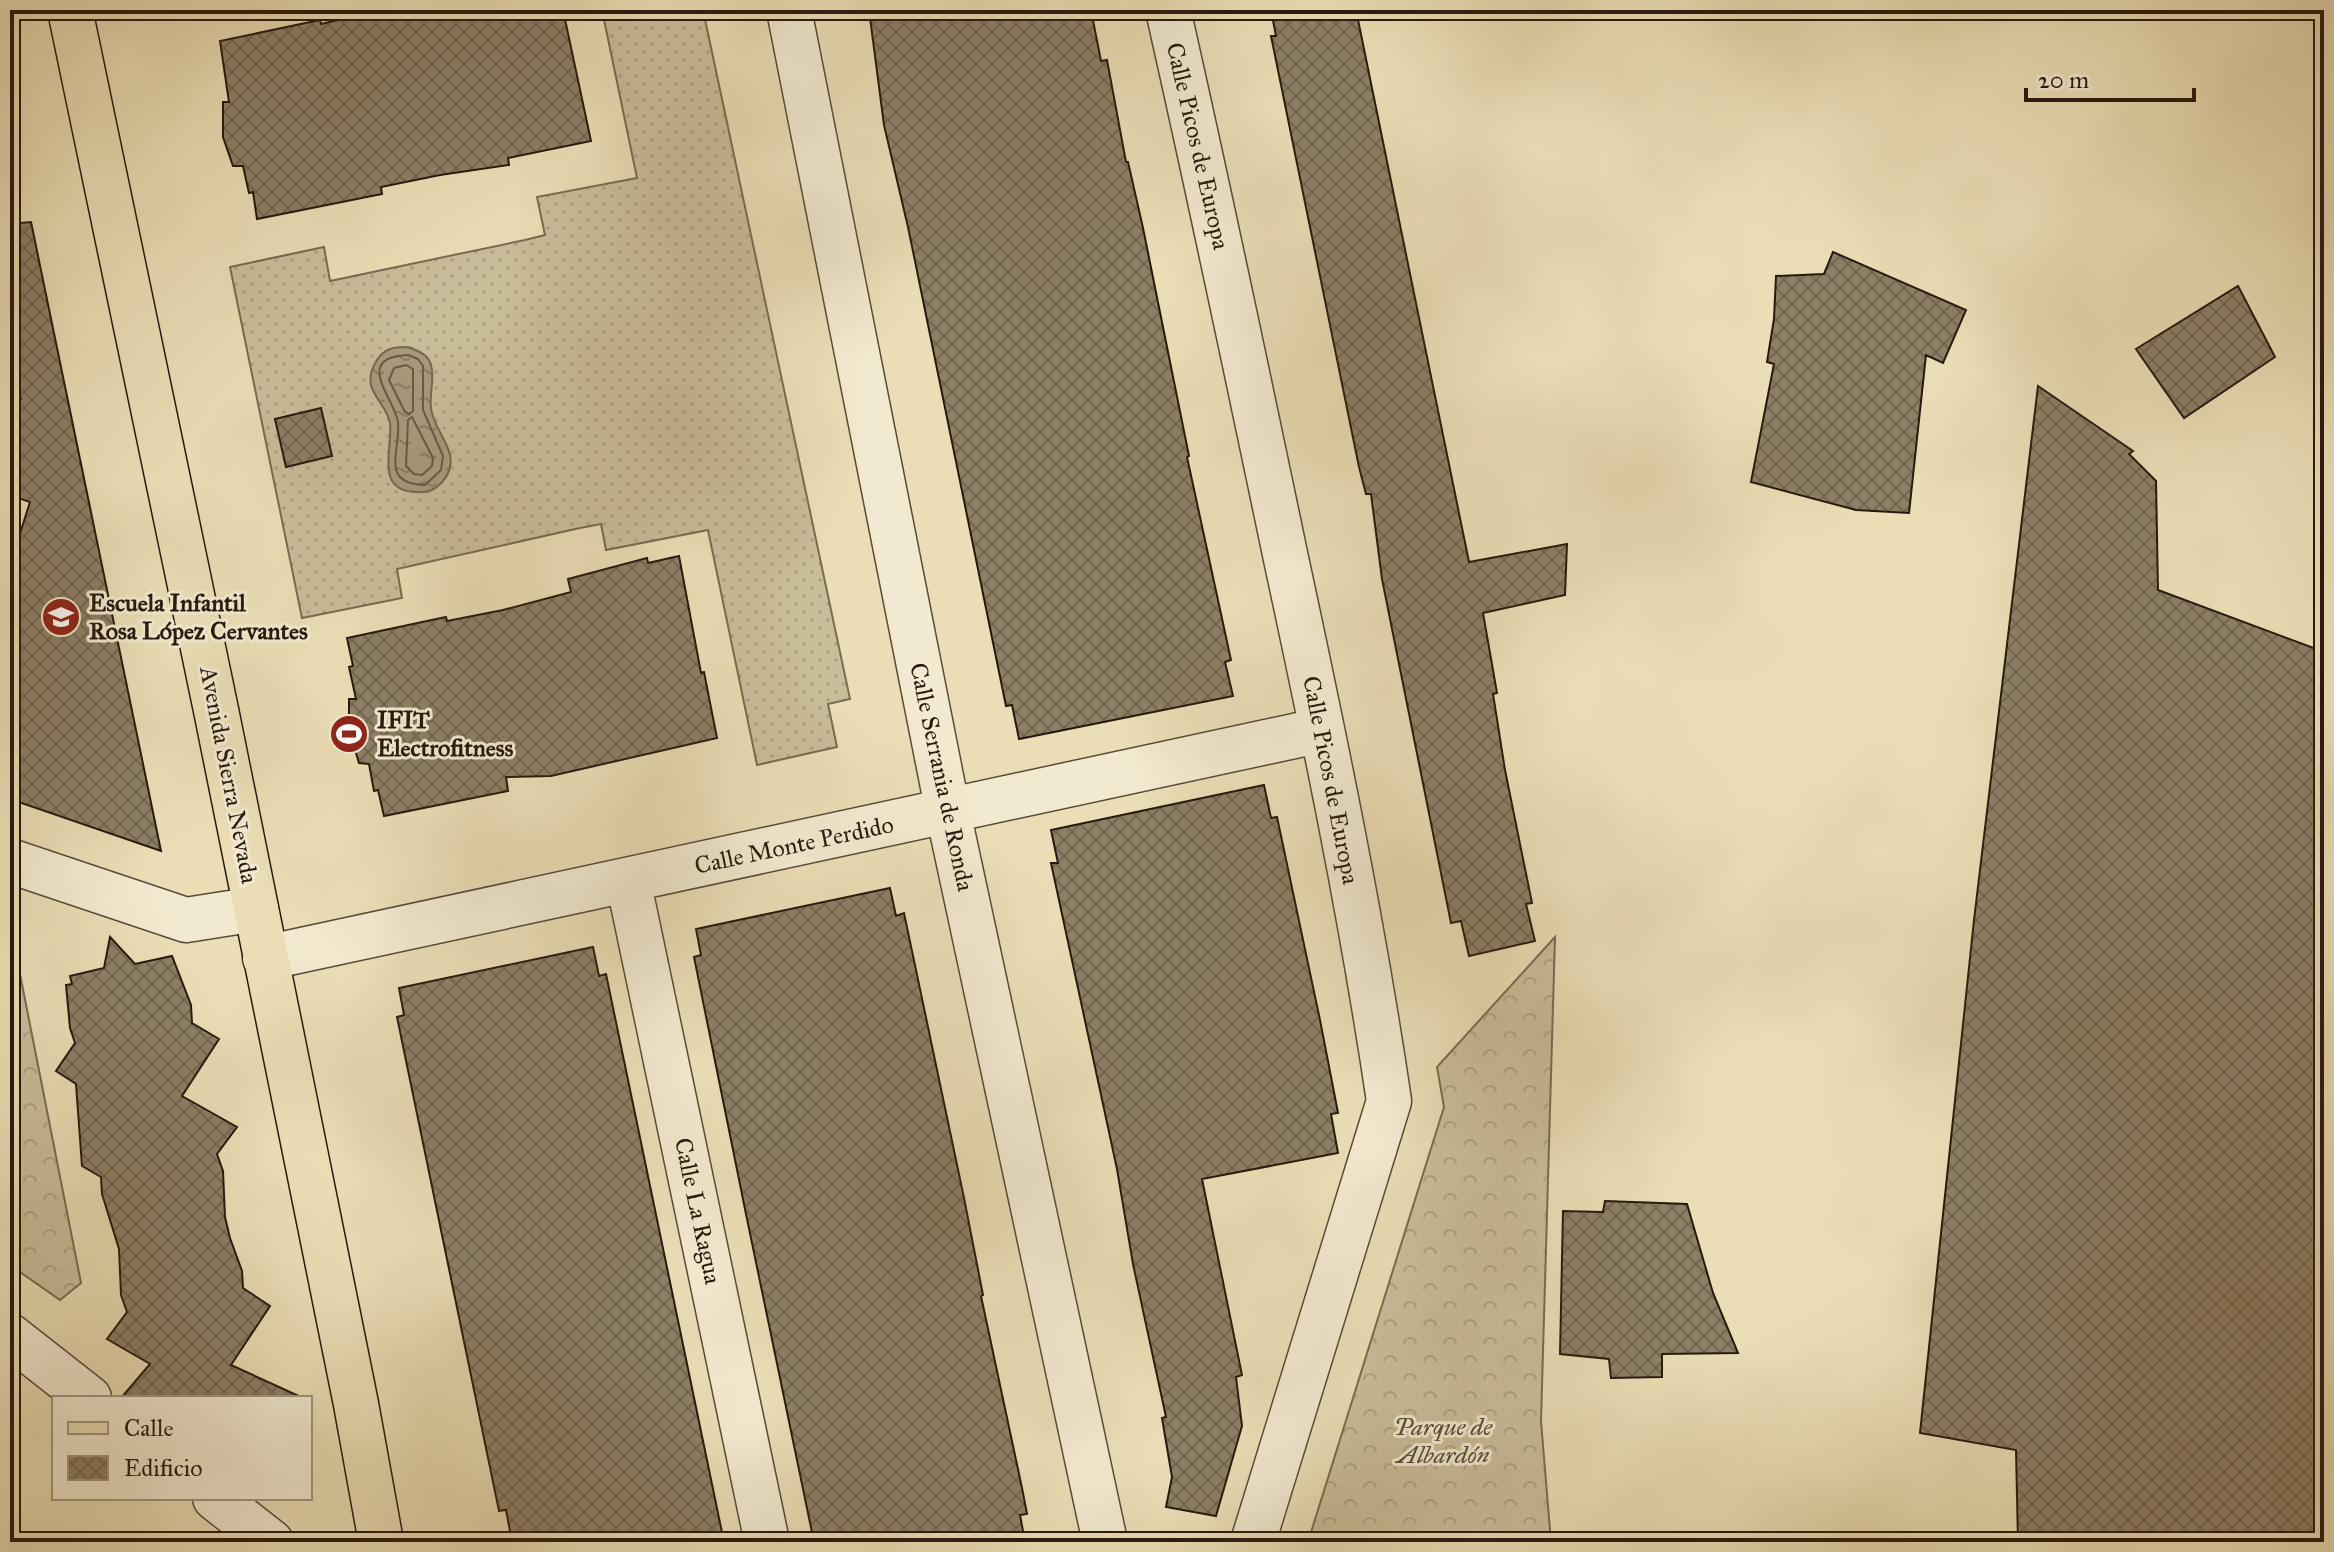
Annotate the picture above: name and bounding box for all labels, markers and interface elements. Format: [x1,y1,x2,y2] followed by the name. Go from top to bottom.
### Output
[1160,40,1237,253] street label: Calle Picos de Europa
[2026,52,2194,102] scale bar
[2038,65,2089,95] text: 20 m
[89,588,308,646] place label: Escuela Infantil Rosa López Cervantes
[40,596,82,638] school or university icon: Escuela Infantil Rosa López Cervantes
[903,660,981,895] street label: Calle Serrania de Ronda
[193,663,265,887] street label: Avenida Sierra Nevada
[1296,673,1366,888] street label: Calle Picos de Europa
[377,705,514,763] place label: IFIT Electrofitness
[328,713,370,755] sports icon: IFIT Electrofitness
[692,809,896,881] street label: Calle Monte Perdido
[668,1135,728,1288] street label: Calle La Ragua
[52,1396,312,1500] legend
[1394,1412,1493,1470] park label: Parque de Albardón
[124,1413,173,1443] text: Calle
[124,1453,203,1483] text: Edificio

